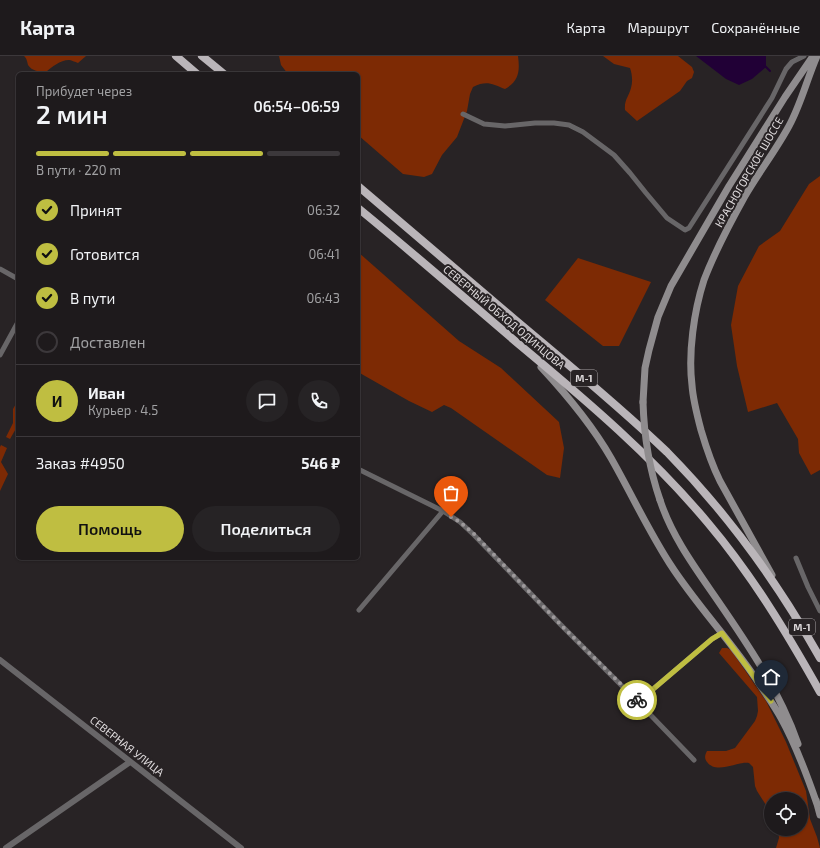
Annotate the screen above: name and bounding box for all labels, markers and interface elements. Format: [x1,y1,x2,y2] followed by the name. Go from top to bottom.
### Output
[20,16,75,39] text: Карта
[567,19,605,36] text: Карта
[627,19,689,36] text: Маршрут
[711,19,800,36] text: Сохранённые
[36,83,132,99] text: Прибудет через
[253,97,340,115] text: 06:54–06:59
[36,98,108,129] text: 2 мин
[712,114,785,229] street label: КРАСНОГОРСКОЕ ШОССЕ
[36,162,121,178] text: В пути · 220 m
[36,199,58,221] icon: check
[70,201,122,219] text: Принят
[307,202,340,218] text: 06:32
[36,243,58,265] icon: check
[70,245,140,263] text: Готовится
[308,246,340,262] text: 06:41
[441,262,568,371] street label: СЕВЕРНЫЙ ОБХОД ОДИНЦОВА
[36,287,58,309] icon: check
[70,289,115,307] text: В пути
[306,290,340,306] text: 06:43
[70,333,146,351] text: Доставлен
[571,370,597,386] road number: М-1
[246,380,288,422] button: chat
[298,380,340,422] button: phone
[88,384,125,402] text: Иван
[52,392,62,410] text: И
[88,402,158,418] text: Курьер · 4.5
[36,454,125,472] text: Заказ #4950
[301,454,340,472] text: 546 ₽
[434,476,468,517] pin
[440,482,462,504] icon: bag
[36,506,184,552] button: Помощь
[192,506,340,552] button: Поделиться
[789,619,815,635] road number: М-1
[754,660,788,701] pin
[760,666,782,688] icon: home
[617,680,657,720] courier
[626,689,648,711] icon: bike
[88,713,167,779] street label: СЕВЕРНАЯ УЛИЦА
[764,792,808,836] map controls
[764,792,808,836] button: locate

